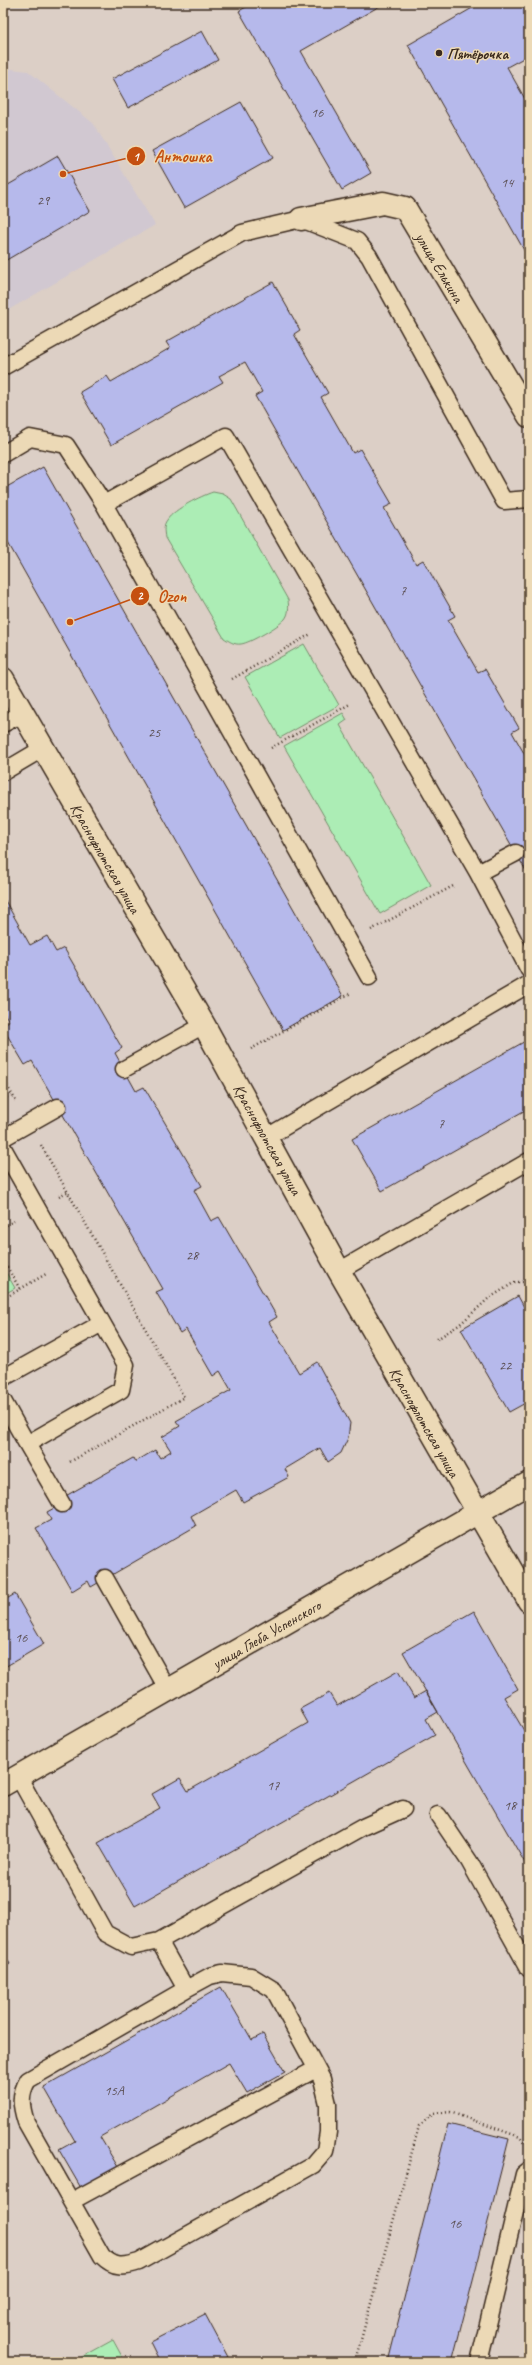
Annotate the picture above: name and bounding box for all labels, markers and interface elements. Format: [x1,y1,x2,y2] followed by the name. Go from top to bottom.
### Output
[447,44,509,64] place label: Пятёрочка
[434,48,444,58] marker: Пятёрочка
[311,104,324,121] house number: 16
[126,142,220,171] callout: Антошка
[154,146,213,167] text: Антошка
[133,149,140,165] text: 1
[501,174,515,191] house number: 14
[37,192,51,209] house number: 29
[410,228,469,308] street label: улица Елькина
[130,582,194,611] callout: Ozon
[400,582,407,599] house number: 7
[158,586,187,607] text: Ozon
[137,588,144,604] text: 2
[148,724,161,741] house number: 25
[66,800,146,919] street label: Краснофлотская улица
[228,1080,307,1200] street label: Краснофлотская улица
[438,1115,445,1132] house number: 7
[186,1247,200,1264] house number: 28
[499,1357,513,1374] house number: 22
[385,1364,465,1483] street label: Краснофлотская улица
[208,1594,326,1675] street label: улица Глеба Успенского
[15,1629,28,1646] house number: 16
[267,1777,280,1794] house number: 17
[504,1797,518,1814] house number: 18
[104,2082,125,2099] house number: 15А
[449,2215,462,2232] house number: 16

